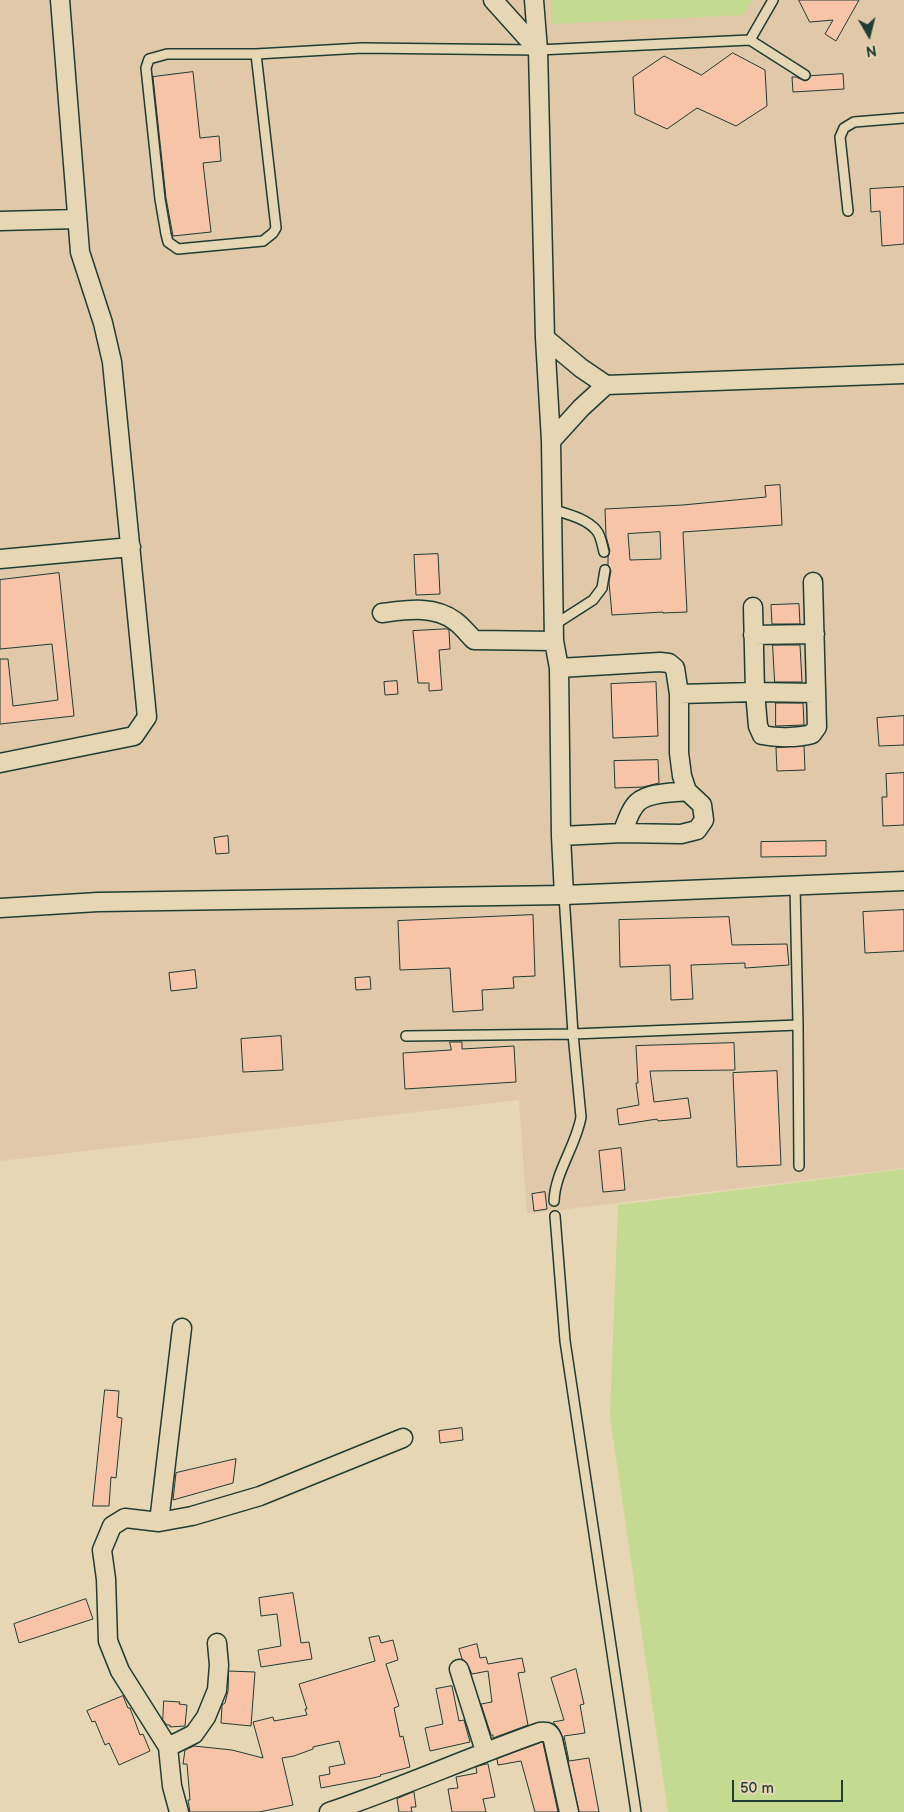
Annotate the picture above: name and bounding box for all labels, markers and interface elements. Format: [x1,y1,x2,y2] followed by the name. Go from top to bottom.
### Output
[844,10,894,60] north arrow
[865,41,878,59] text: N
[734,1770,845,1802] scale bar
[740,1779,774,1798] text: 50 m

